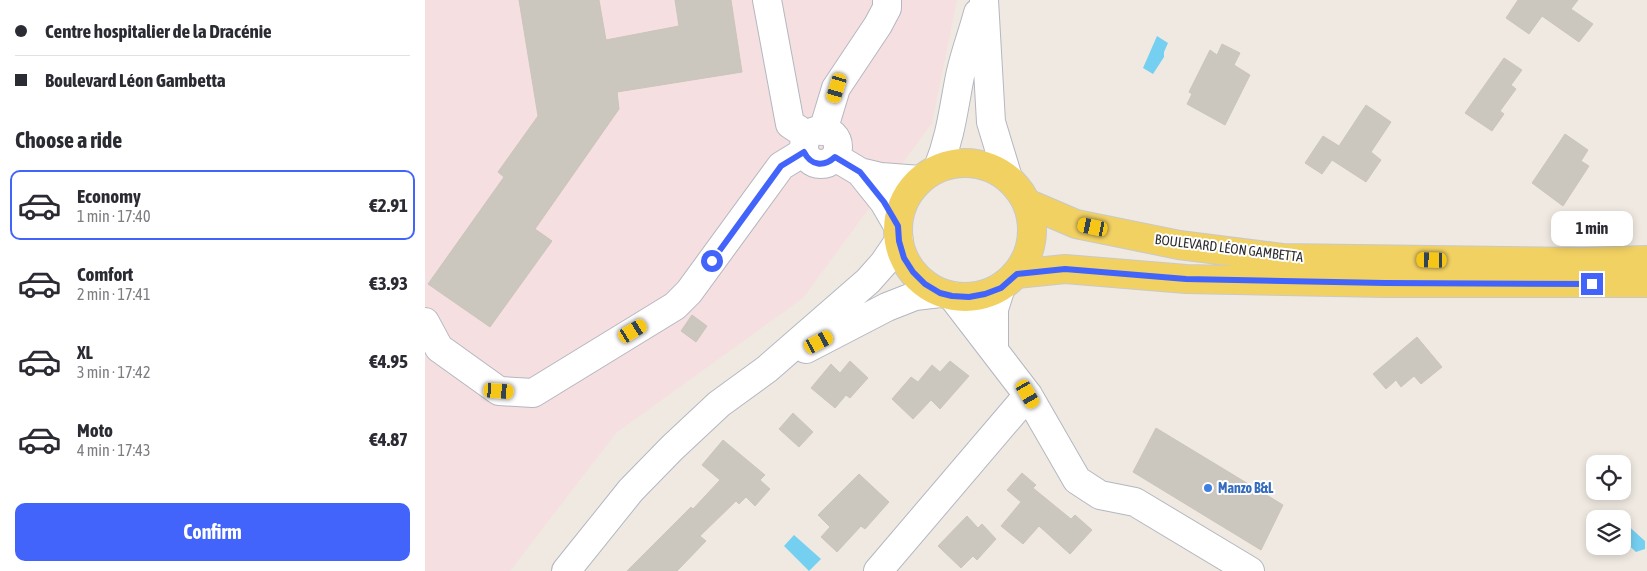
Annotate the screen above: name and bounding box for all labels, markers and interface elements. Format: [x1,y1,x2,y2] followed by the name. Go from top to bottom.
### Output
[45,20,272,42] text: Centre hospitalier de la Dracénie
[45,69,226,91] text: Boulevard Léon Gambetta
[825,71,848,105] car
[15,127,122,153] text: Choose a ride
[17,183,62,228] icon: car
[77,185,141,207] text: Economy
[369,194,408,216] text: €2.91
[77,207,150,225] text: 1 min · 17:40
[1551,212,1633,246] callout: 1 min
[1076,217,1109,237] car
[1576,219,1608,237] text: 1 min
[1154,231,1304,265] street label: BOULEVARD LÉON GAMBETTA
[701,250,723,272] route start
[1416,252,1447,268] car
[17,261,62,306] icon: car
[77,263,133,285] text: Comfort
[369,272,408,294] text: €3.93
[1581,273,1603,295] route end
[77,285,150,303] text: 2 min · 17:41
[616,317,649,345] car
[802,328,835,356] car
[17,339,62,384] icon: car
[77,341,93,363] text: XL
[369,350,408,372] text: €4.95
[77,363,150,381] text: 3 min · 17:42
[1014,377,1041,411] car
[483,382,514,400] car
[17,417,62,462] icon: car
[77,419,113,441] text: Moto
[369,428,408,450] text: €4.87
[77,441,150,459] text: 4 min · 17:43
[1586,455,1631,555] map controls
[1586,455,1631,500] button: locate
[1218,480,1274,496] place label: Manzo B&L
[1202,482,1214,494] marker: Manzo B&L
[15,503,410,561] button: Confirm
[1586,510,1631,555] button: layers

